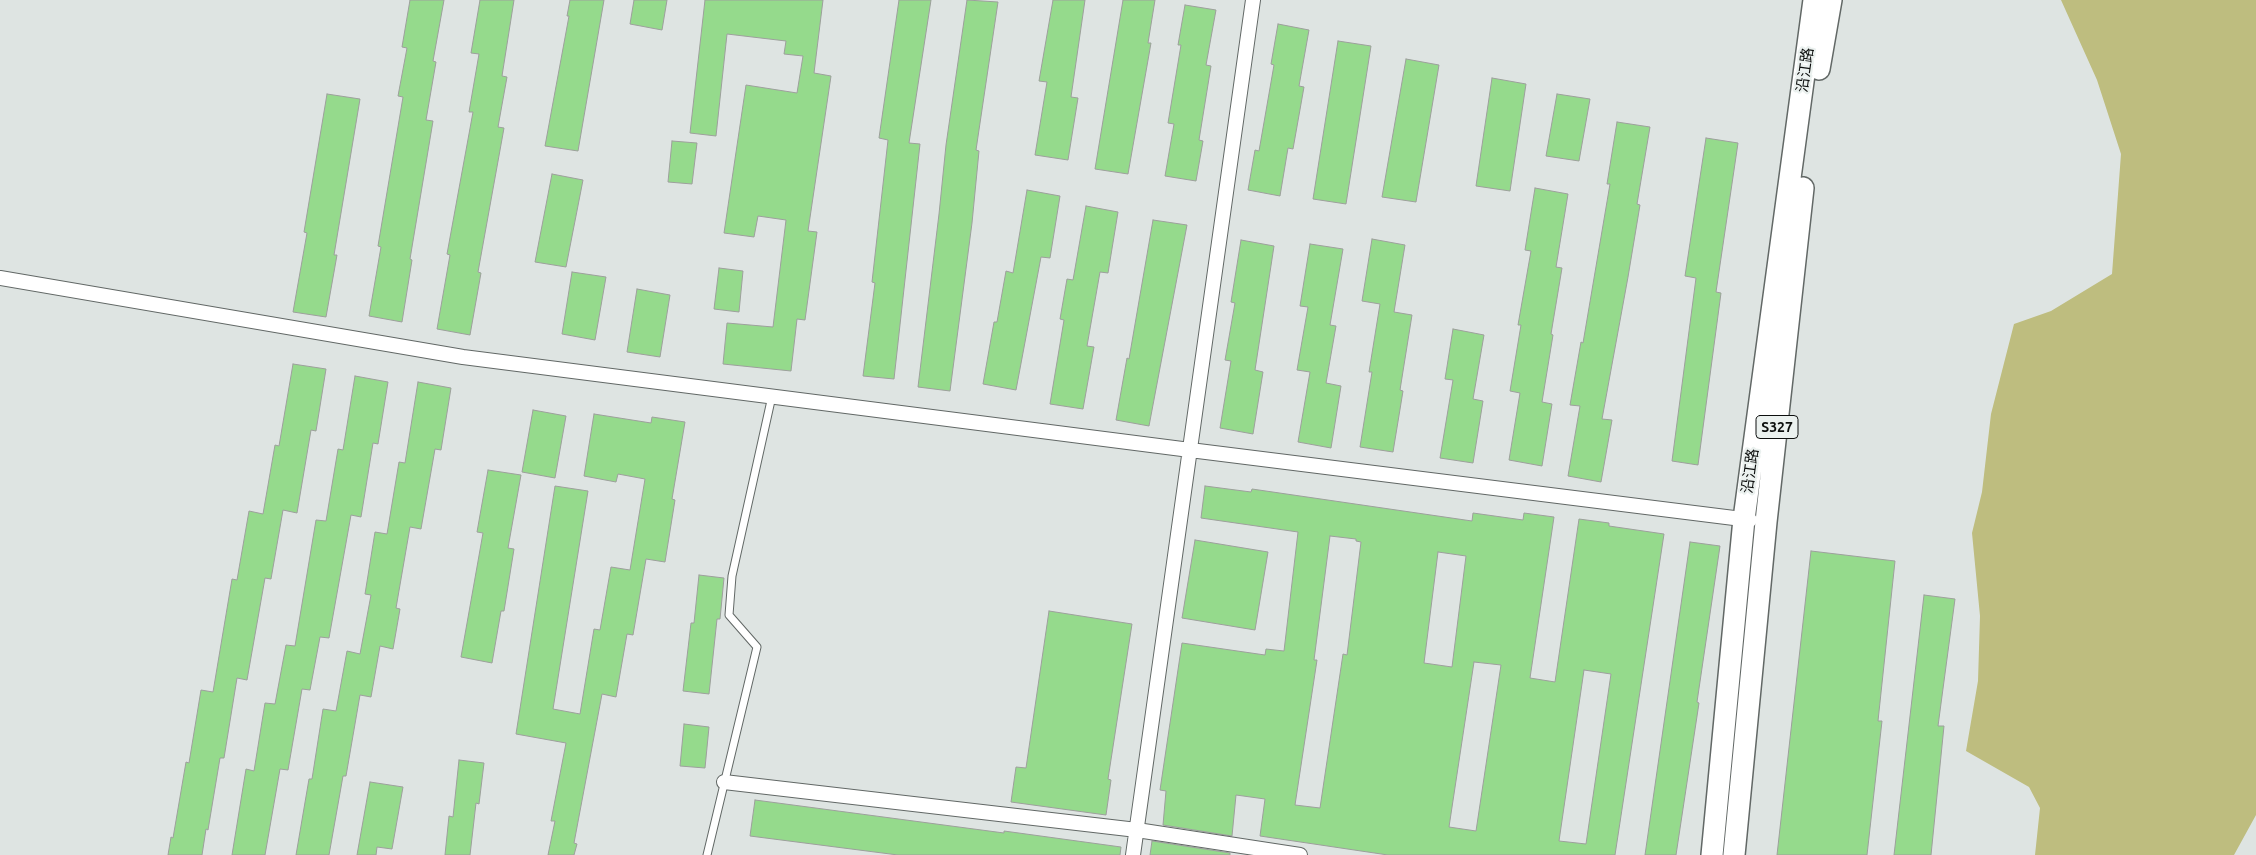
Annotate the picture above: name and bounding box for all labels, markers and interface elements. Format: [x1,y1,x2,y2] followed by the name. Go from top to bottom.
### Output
[1793,46,1817,94] street label: 沿江路
[1756,416,1798,438] road number: S327
[1738,447,1762,495] street label: 沿江路

